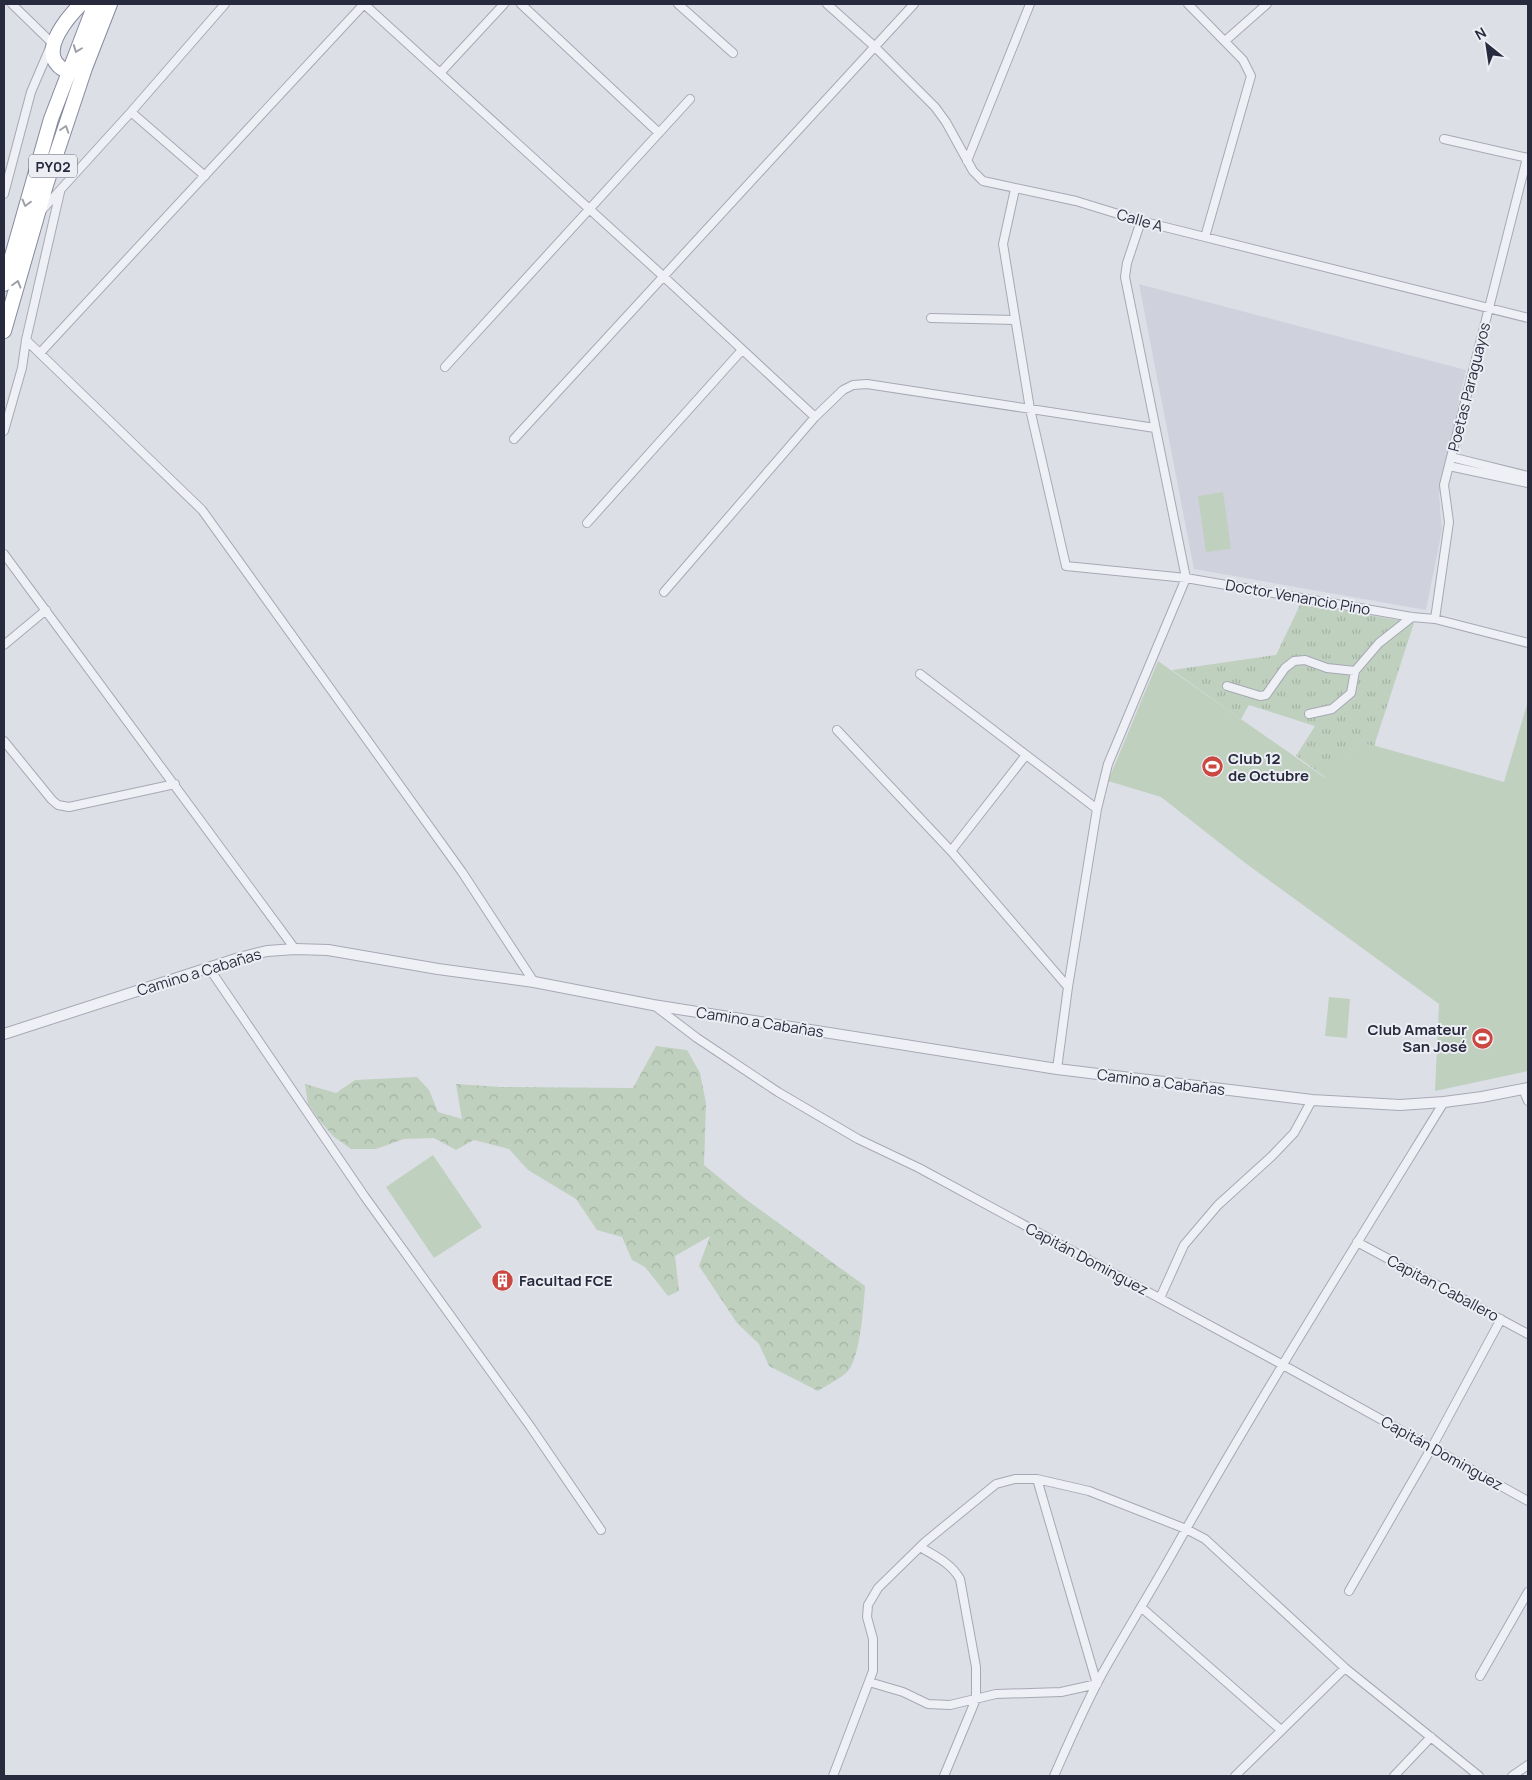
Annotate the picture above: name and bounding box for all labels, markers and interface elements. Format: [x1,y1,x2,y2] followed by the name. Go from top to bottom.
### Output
[1462,20,1512,70] north arrow
[1471,23,1489,44] text: N
[72,44,83,53] one-way arrow
[59,125,69,133] one-way arrow
[29,154,77,178] road number: PY02
[21,199,32,208] one-way arrow
[1114,203,1166,237] street label: Calle A
[12,280,22,288] one-way arrow
[1443,320,1495,454] street label: Poetas Paraguayos
[1224,574,1372,620] street label: Doctor Venancio Pino
[1228,748,1309,786] place label: Club 12 de Octubre
[1200,755,1224,779] sports icon: Club 12 de Octubre
[134,943,264,1001] street label: Camino a Cabañas
[695,1002,825,1042] street label: Camino a Cabañas
[1367,1019,1467,1057] place label: Club Amateur San José
[1471,1026,1495,1050] sports icon: Club Amateur San José
[1096,1064,1226,1100] street label: Camino a Cabañas
[1022,1218,1152,1300] street label: Capitán Dominguez
[1383,1250,1503,1326] street label: Capitan Caballero
[491,1268,515,1292] building icon: Facultad FCE
[519,1270,613,1291] place label: Facultad FCE
[1377,1411,1507,1495] street label: Capitán Dominguez

